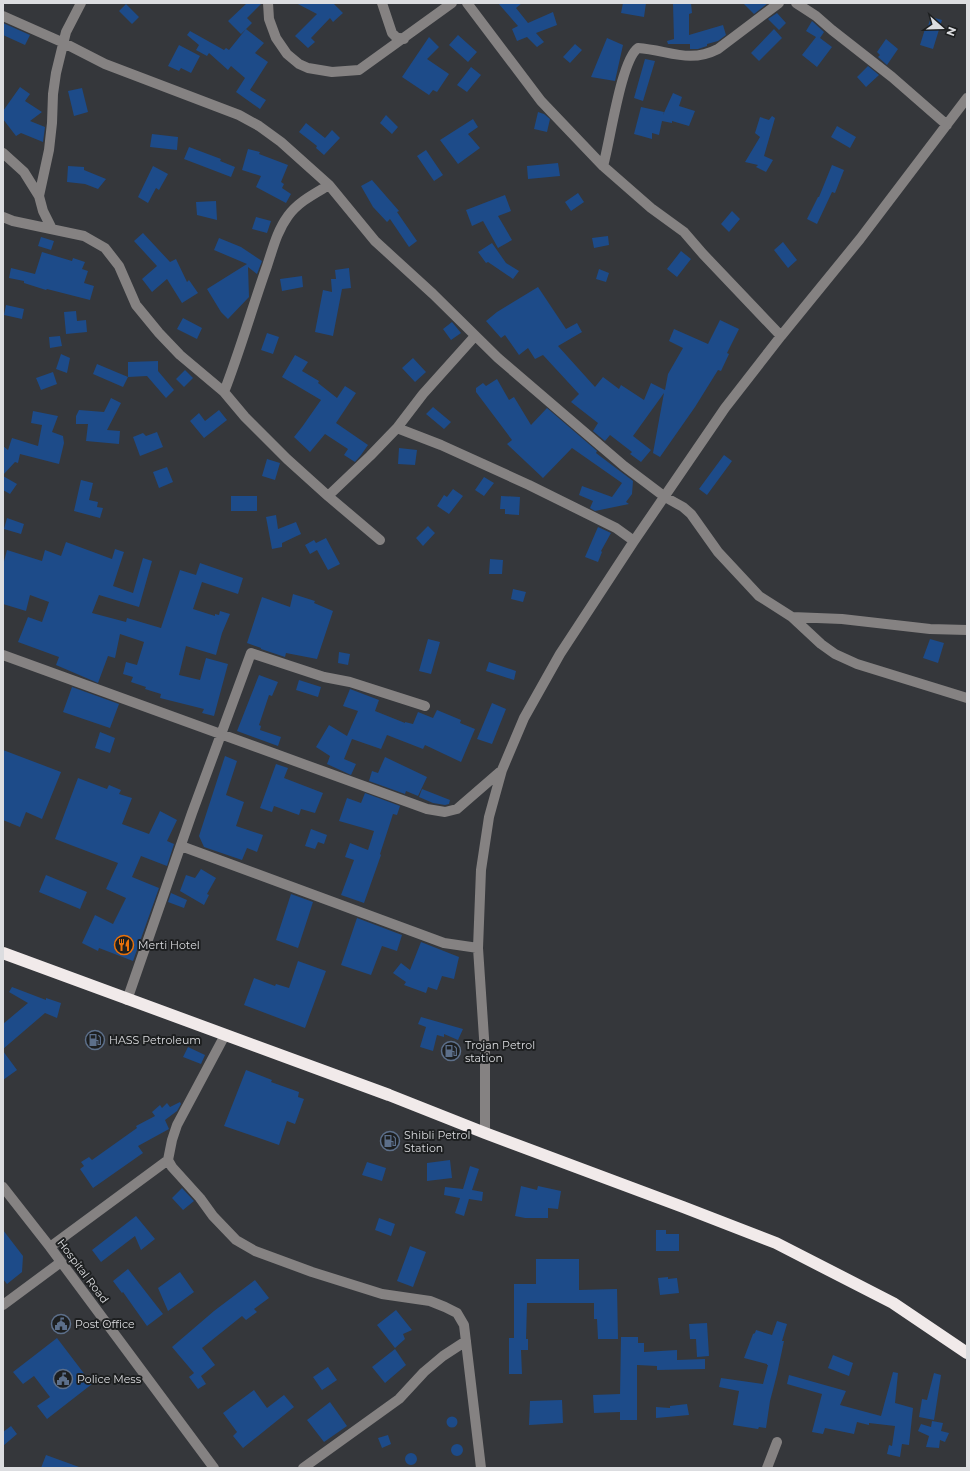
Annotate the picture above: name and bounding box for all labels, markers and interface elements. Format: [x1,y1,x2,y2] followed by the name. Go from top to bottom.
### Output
[922,8,962,48] north arrow
[943,25,959,38] text: N
[113,934,135,956] restaurant icon: Merti Hotel
[138,938,200,952] place label: Merti Hotel
[84,1029,106,1051] fuel station icon: HASS Petroleum
[109,1033,201,1047] place label: HASS Petroleum
[465,1038,535,1065] place label: Trojan Petrol station
[440,1040,462,1062] fuel station icon: Trojan Petrol station
[404,1128,470,1155] place label: Shibli Petrol Station
[379,1130,401,1152] fuel station icon: Shibli Petrol Station
[54,1236,112,1306] street label: Hospital Road
[50,1313,72,1335] public building icon: Post Office
[75,1317,135,1331] place label: Post Office
[52,1368,74,1390] public building icon: Police Mess
[77,1372,142,1386] place label: Police Mess

